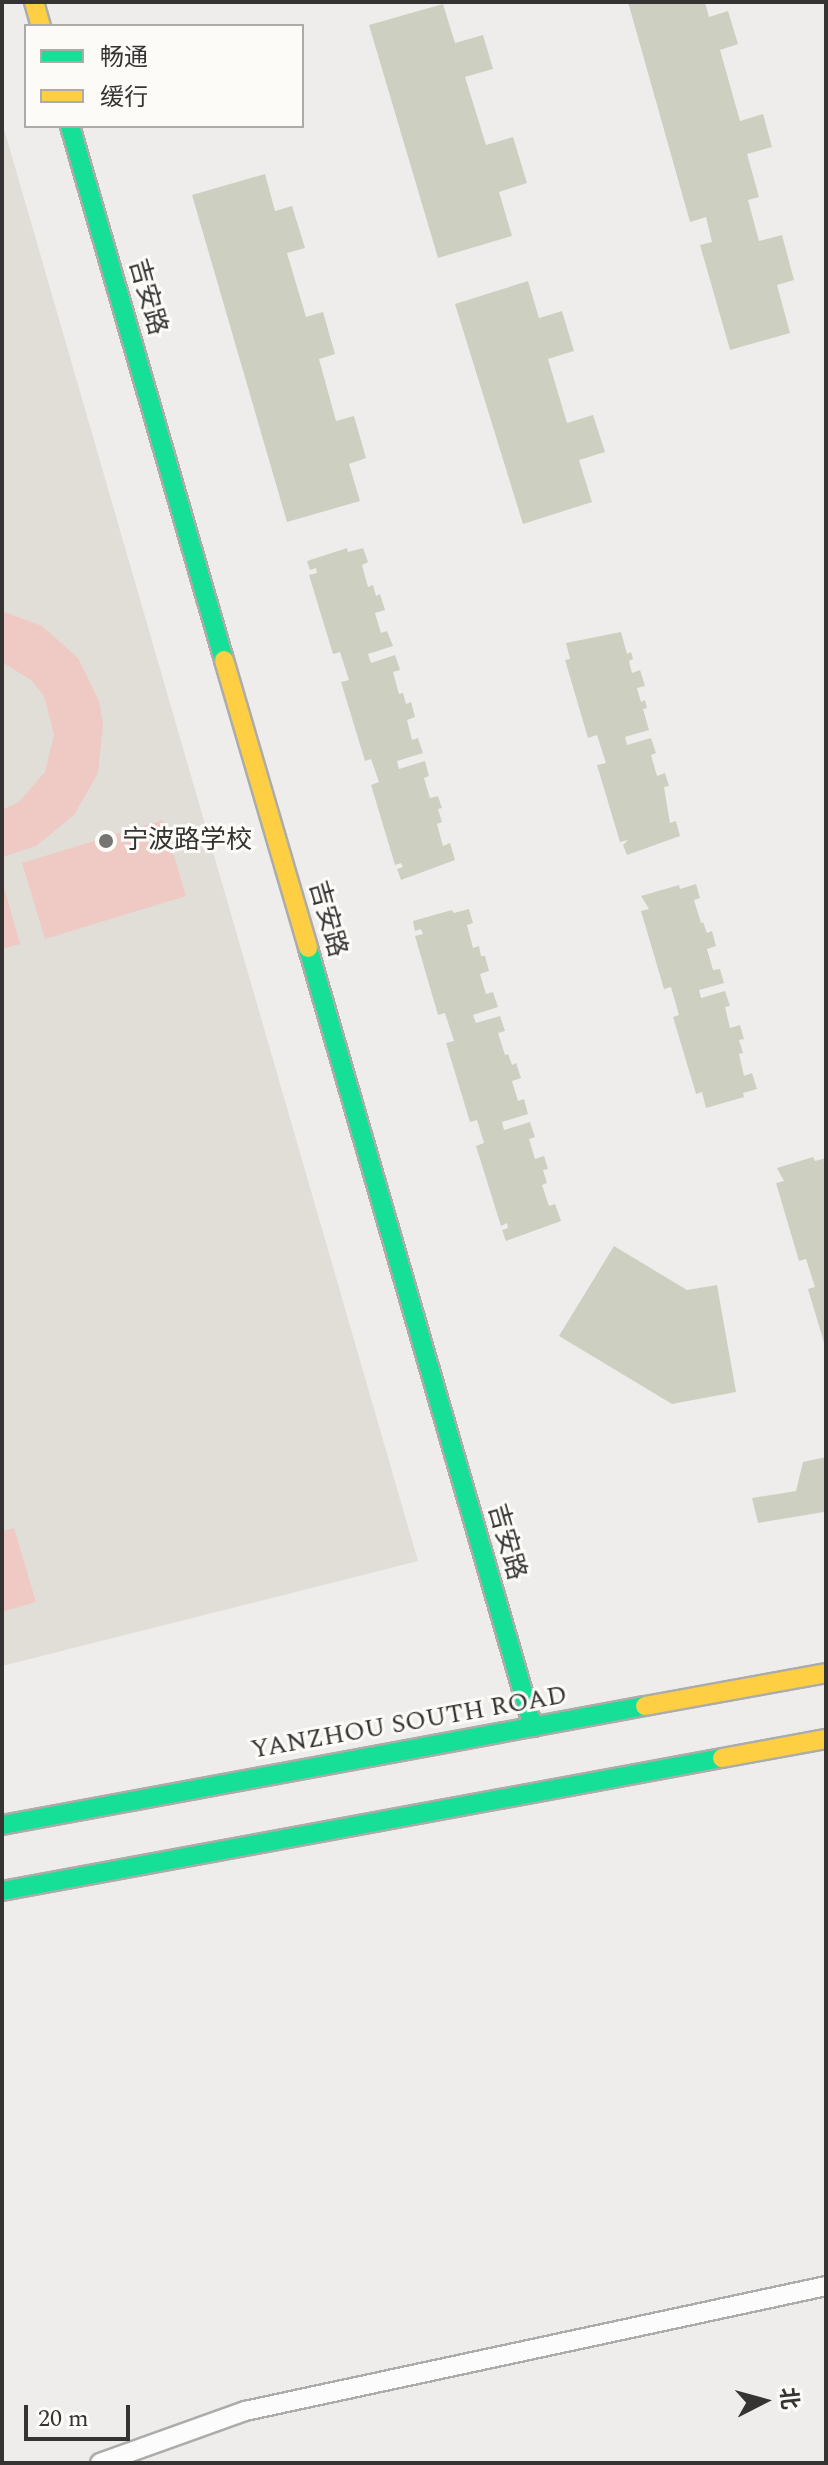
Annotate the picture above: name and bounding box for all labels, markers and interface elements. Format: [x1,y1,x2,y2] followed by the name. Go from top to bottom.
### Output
[24,24,304,128] legend
[100,40,148,76] text: 畅通
[100,80,148,116] text: 缓行
[121,255,173,339] street label: 吉安路
[122,825,252,857] place label: 宁波路学校
[97,832,115,850] marker: 宁波路学校
[301,877,353,961] street label: 吉安路
[480,1500,532,1584] street label: 吉安路
[249,1680,569,1766] street label: YANZHOU SOUTH ROAD
[724,2361,804,2441] north arrow
[771,2386,806,2411] text: 北
[28,2389,134,2439] scale bar
[38,2401,89,2437] text: 20 m

